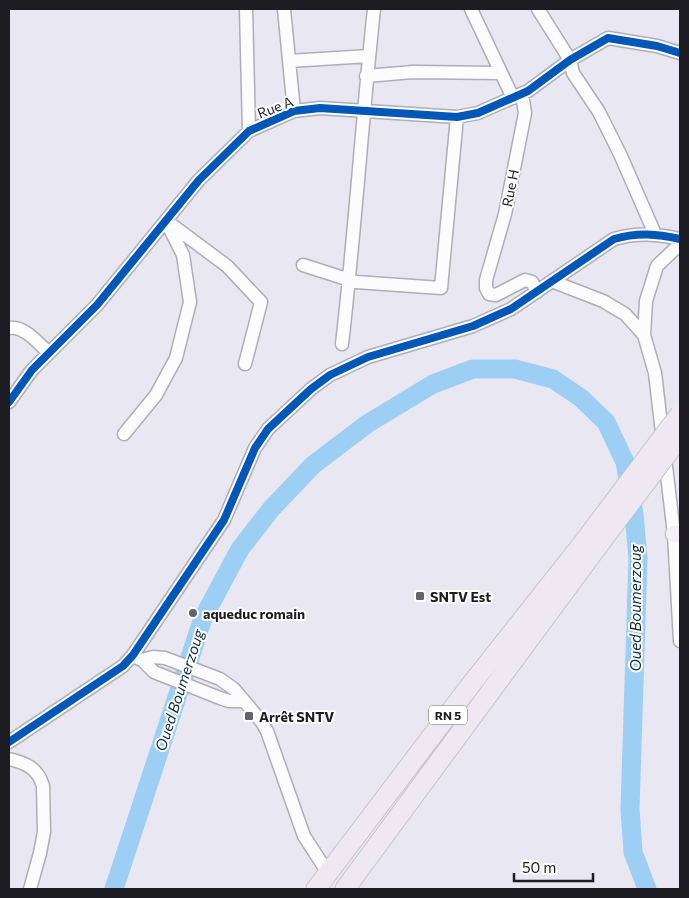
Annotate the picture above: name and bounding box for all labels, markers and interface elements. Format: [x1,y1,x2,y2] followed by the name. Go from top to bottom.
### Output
[255,92,296,122] street label: Rue A
[498,168,522,208] street label: Rue H
[626,544,644,671] water label: Oued Boumerzoug
[430,588,491,605] place label: SNTV Est
[414,590,426,602] marker: SNTV Est
[203,605,305,622] place label: aqueduc romain
[187,607,199,619] marker: aqueduc romain
[151,626,207,753] water label: Oued Boumerzoug
[429,706,467,724] road number: RN 5
[259,708,334,725] place label: Arrêt SNTV
[243,710,255,722] marker: Arrêt SNTV
[514,850,593,882] scale bar
[522,858,556,876] text: 50 m

